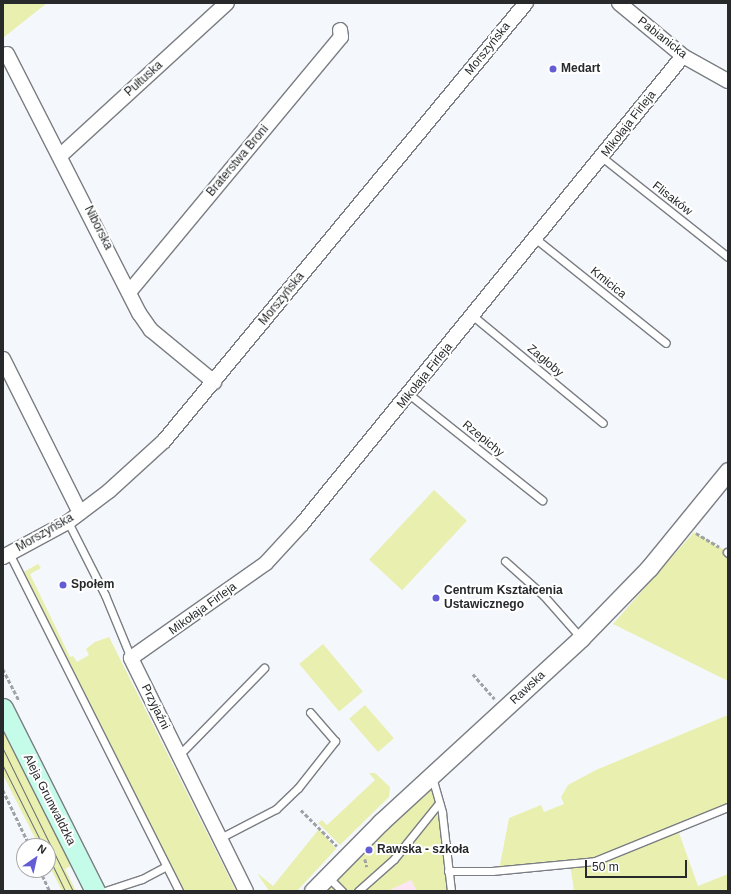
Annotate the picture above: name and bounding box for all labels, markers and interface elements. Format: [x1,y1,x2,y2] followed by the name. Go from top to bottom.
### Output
[634,14,690,62] street label: Pabianicka
[462,20,514,78] street label: Morszyńska
[122,58,166,100] street label: Pułtuska
[561,62,600,76] place label: Medart
[548,64,558,74] marker: Medart
[599,88,659,160] street label: Mikołaja Firleja
[204,122,272,200] street label: Braterstwa Broni
[649,179,695,219] street label: Flisaków
[81,204,115,252] street label: Niborska
[587,264,629,302] street label: Kmicica
[256,270,308,328] street label: Morszyńska
[394,340,456,412] street label: Mikołaja Firleja
[524,342,566,380] street label: Zagłoby
[459,418,507,460] street label: Rzepichy
[14,511,76,555] street label: Morszyńska
[71,578,114,592] place label: Społem
[58,580,68,590] marker: Społem
[166,580,240,638] street label: Mikołaja Firleja
[444,584,563,612] place label: Centrum Kształcenia Ustawicznego
[431,593,441,603] marker: Centrum Kształcenia Ustawicznego
[507,668,549,708] street label: Rawska
[138,682,172,732] street label: Przyjaźni
[20,752,78,848] street label: Aleja Grunwaldzka
[16,838,56,878] north arrow
[35,842,49,856] text: N
[377,843,469,857] place label: Rawska - szkoła
[364,845,374,855] marker: Rawska - szkoła
[587,852,689,878] scale bar
[592,860,619,874] text: 50 m

